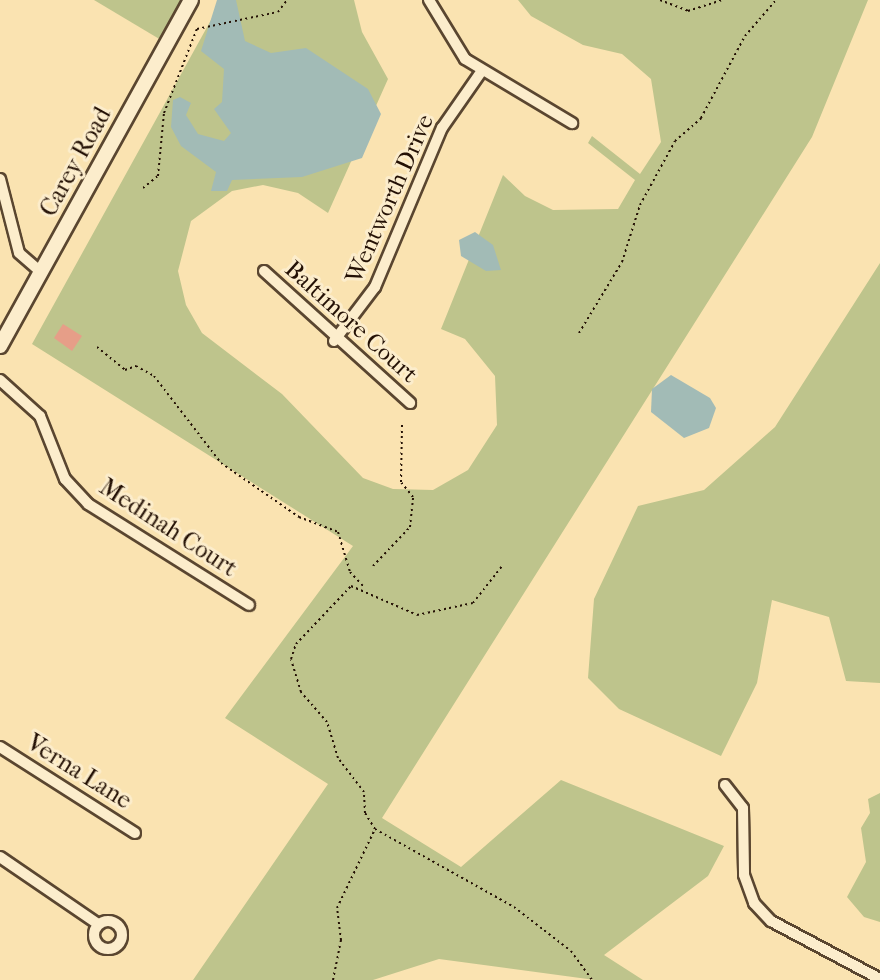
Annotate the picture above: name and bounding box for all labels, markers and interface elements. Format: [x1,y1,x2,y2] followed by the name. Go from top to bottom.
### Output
[34,102,118,222] street label: Carey Road
[340,110,440,288] street label: Wentworth Drive
[279,255,423,389] street label: Baltimore Court
[94,473,242,583] street label: Medinah Court
[21,729,137,815] street label: Verna Lane

